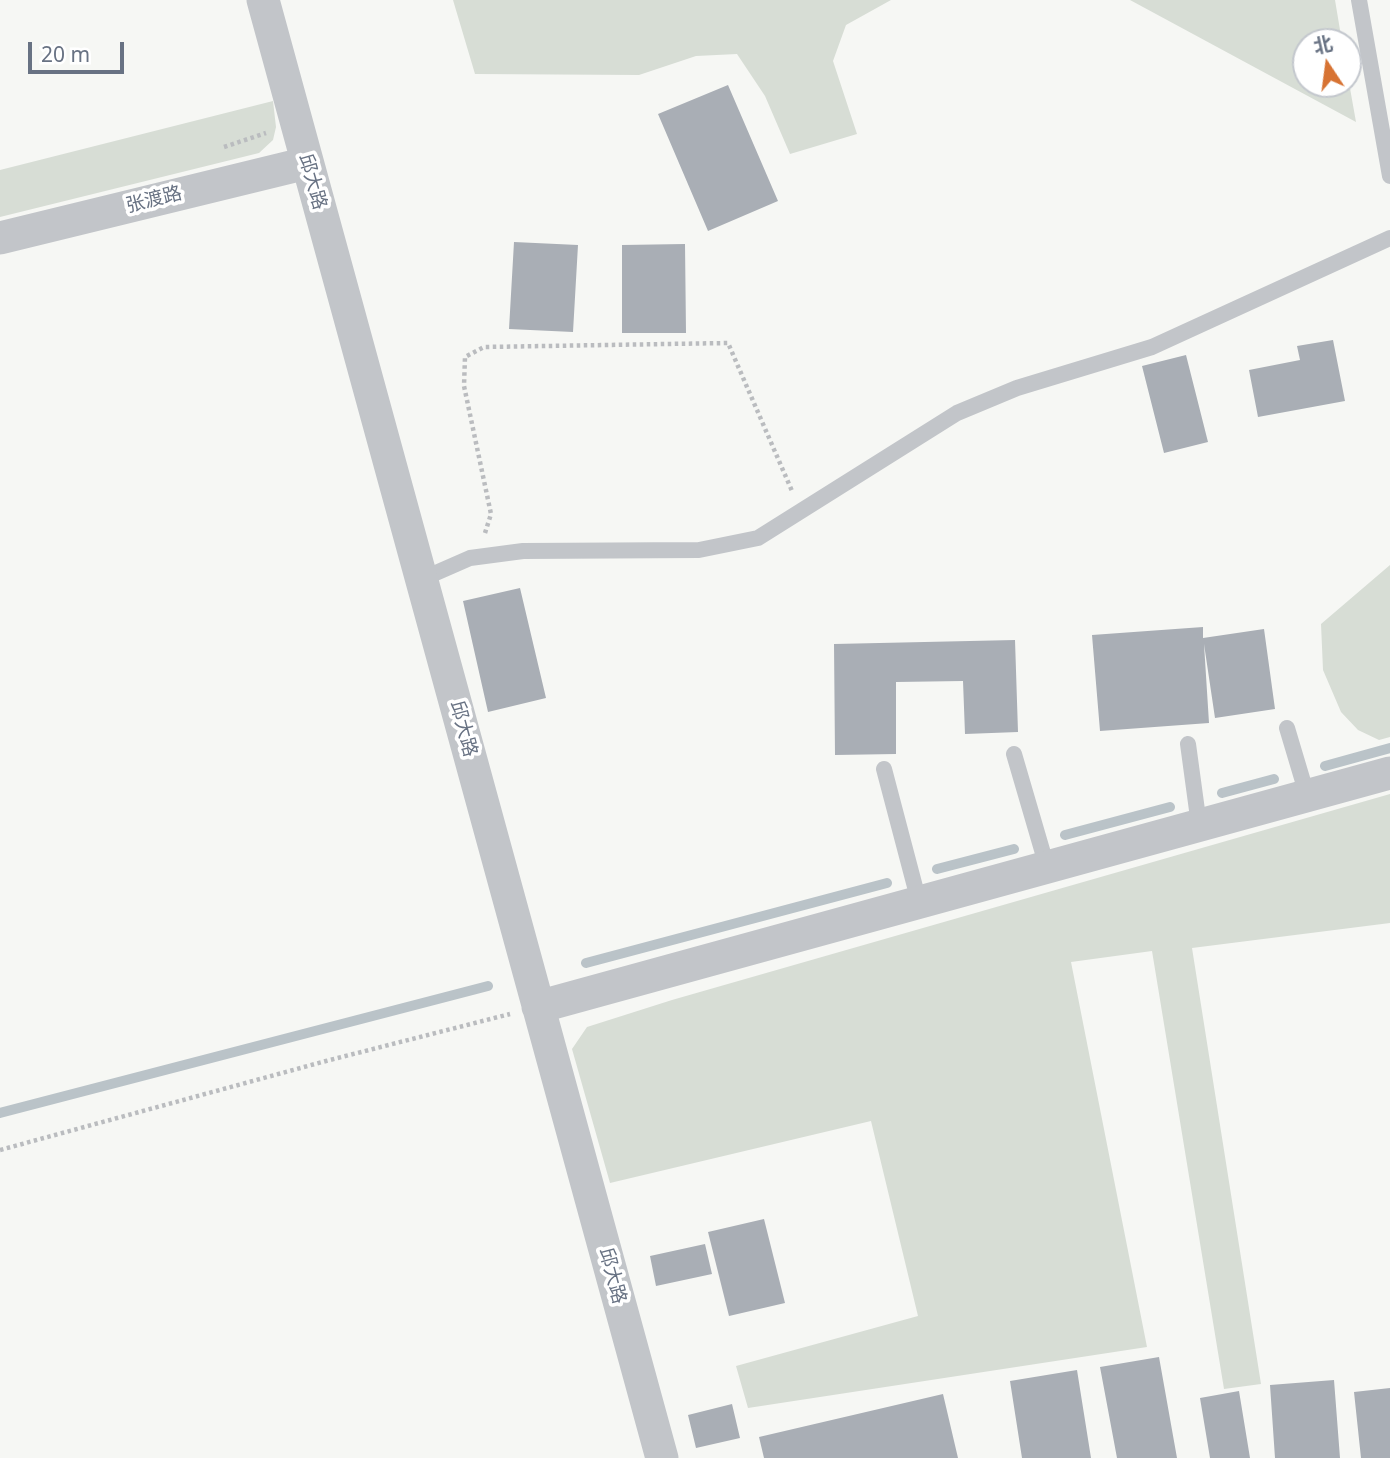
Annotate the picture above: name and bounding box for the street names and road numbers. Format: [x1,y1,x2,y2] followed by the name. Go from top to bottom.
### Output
[293,151,331,213] street label: 邱大路
[124,182,184,218] street label: 张渡路
[445,699,481,759] street label: 邱大路
[594,1246,630,1306] street label: 邱大路

